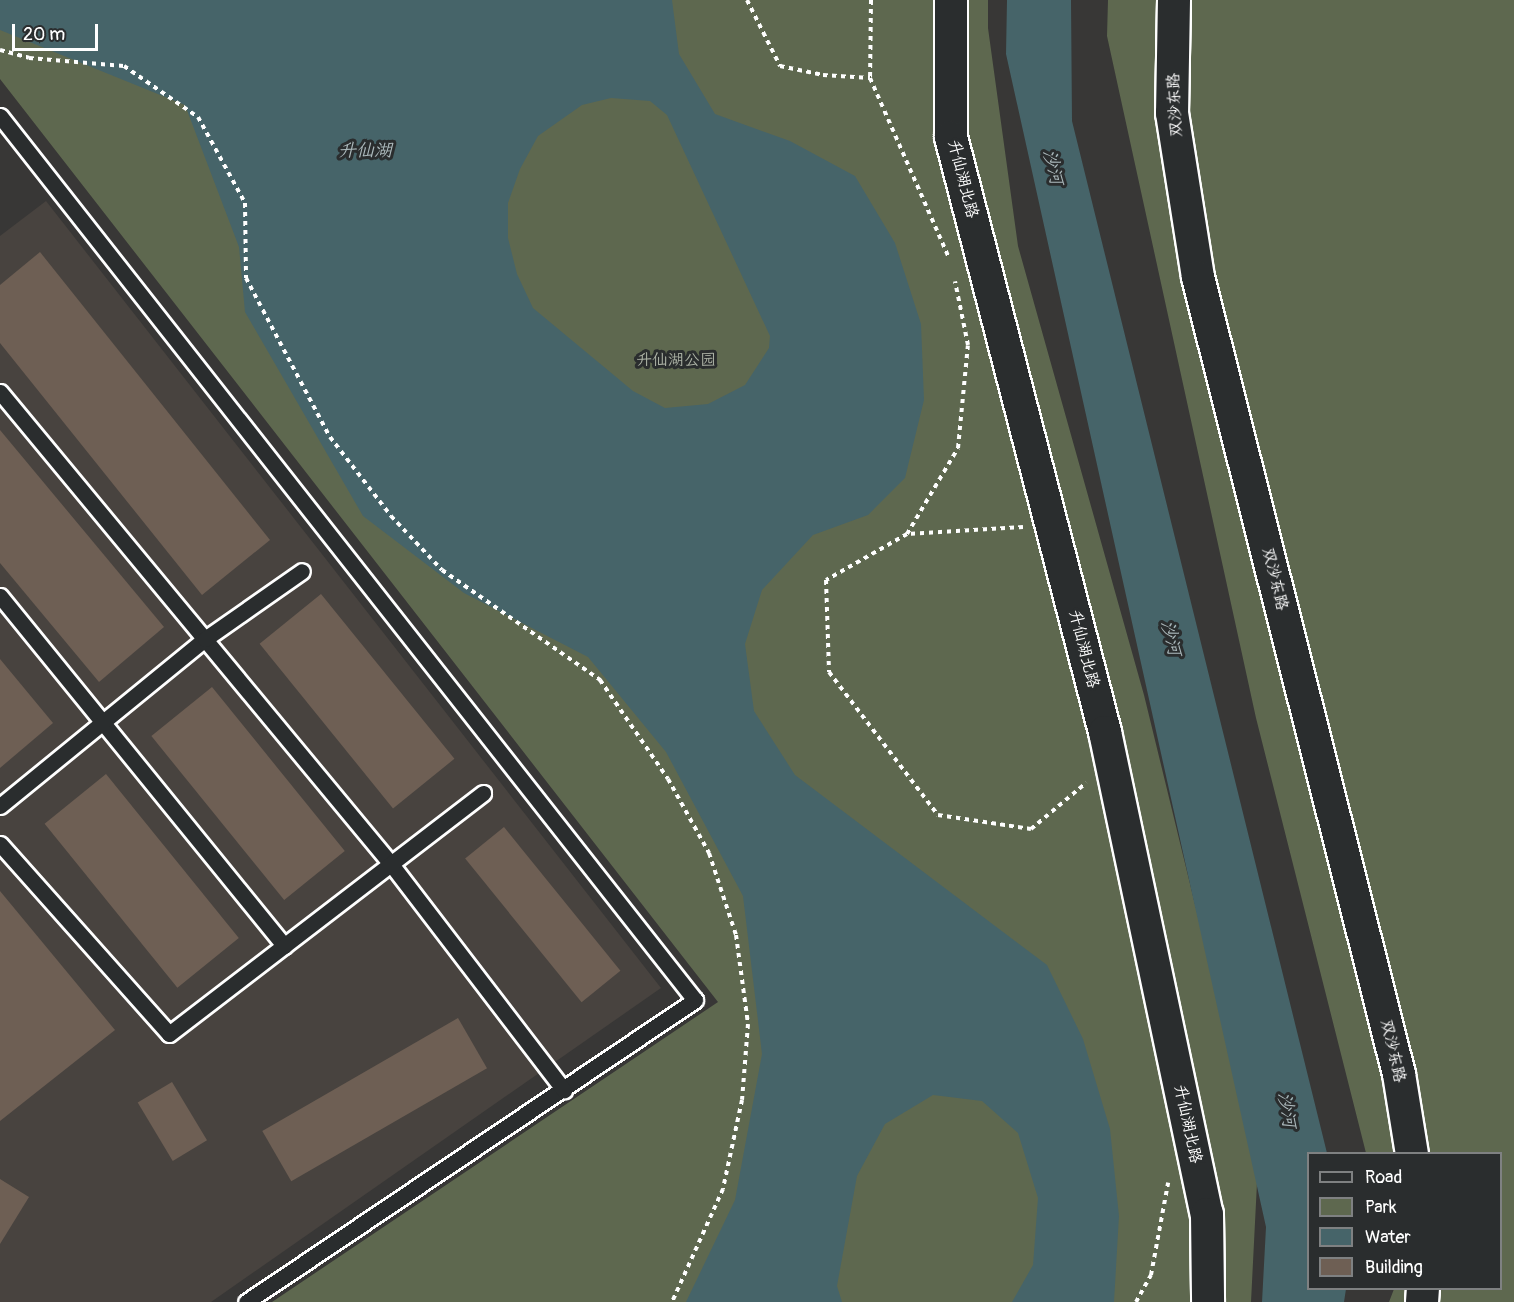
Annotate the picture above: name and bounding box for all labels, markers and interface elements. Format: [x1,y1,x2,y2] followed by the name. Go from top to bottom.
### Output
[15,12,100,50] scale bar
[23,23,65,46] text: 20 m
[1164,73,1186,137] street label: 双沙东路
[944,138,982,220] street label: 升仙湖北路
[338,140,392,162] water label: 升仙湖
[1037,147,1067,187] water label: 沙河
[636,350,716,370] park label: 升仙湖公园
[1258,546,1292,612] street label: 双沙东路
[1065,608,1103,690] street label: 升仙湖北路
[1155,618,1185,658] water label: 沙河
[1376,1018,1410,1084] street label: 双沙东路
[1170,1083,1206,1165] street label: 升仙湖北路
[1273,1091,1299,1129] water label: 沙河
[1307,1152,1502,1290] legend
[1365,1166,1402,1189] text: Road
[1365,1196,1397,1219] text: Park
[1365,1226,1411,1249] text: Water
[1365,1256,1423,1279] text: Building

